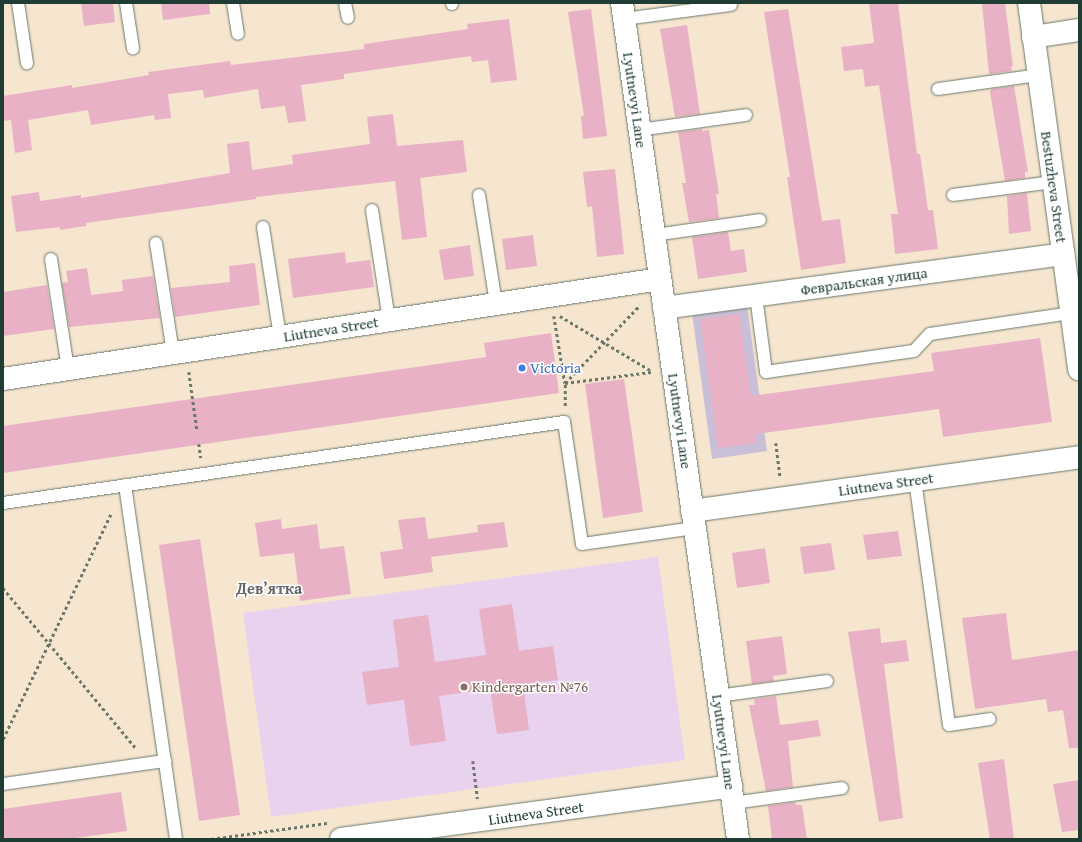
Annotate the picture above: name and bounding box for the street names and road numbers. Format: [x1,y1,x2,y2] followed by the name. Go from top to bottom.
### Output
[619,51,651,149] street label: Lyutnevyi Lane
[1037,130,1071,244] street label: Bestuzheva Street
[800,263,928,299] street label: Февральская улица
[282,313,380,345] street label: Liutneva Street
[664,372,696,470] street label: Lyutnevyi Lane
[837,468,935,500] street label: Liutneva Street
[708,693,740,791] street label: Lyutnevyi Lane
[487,797,585,829] street label: Liutneva Street

